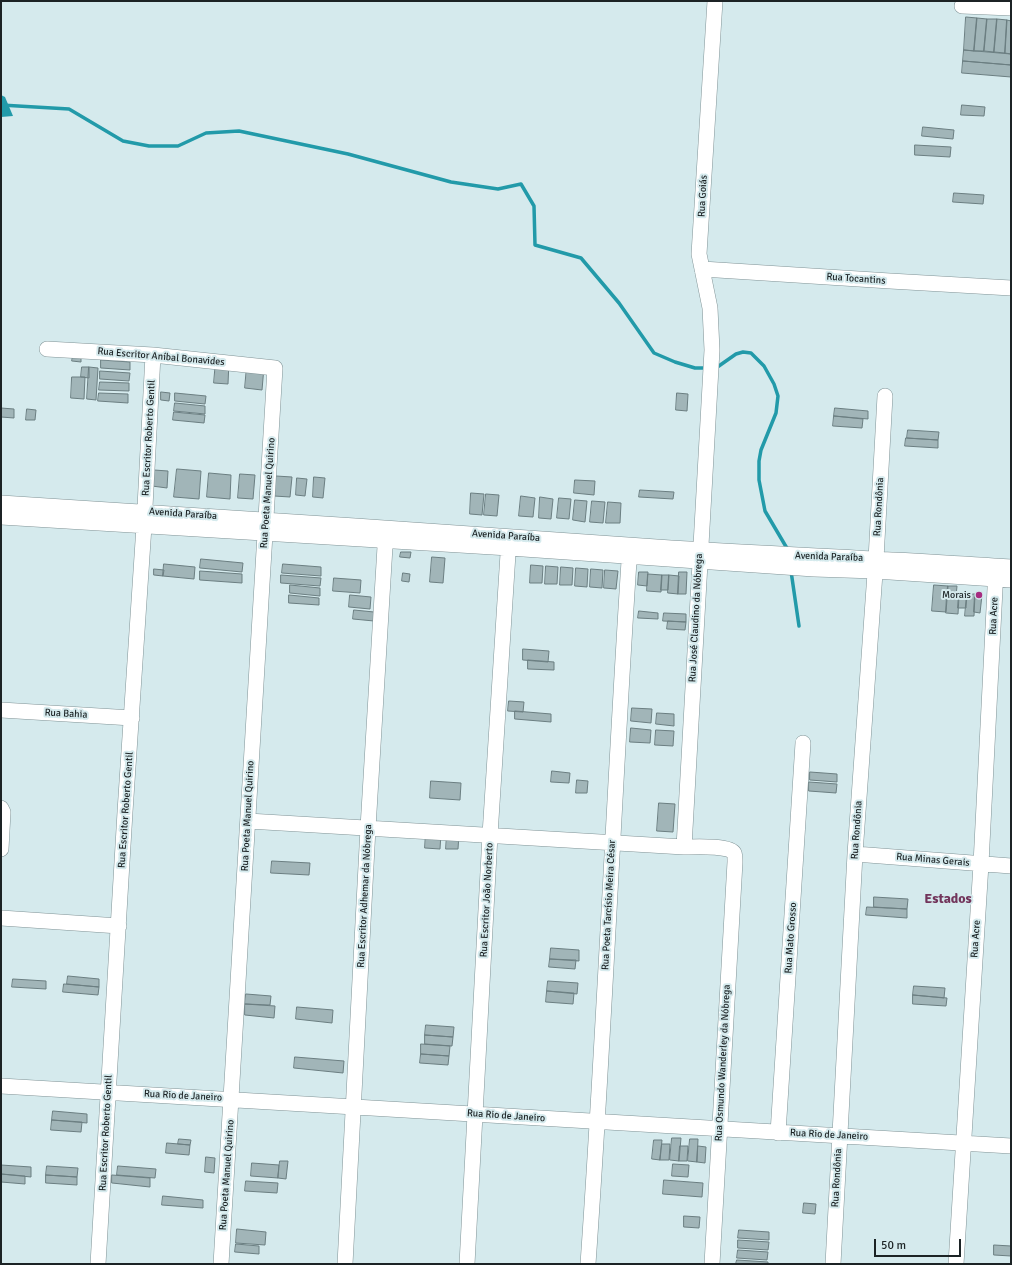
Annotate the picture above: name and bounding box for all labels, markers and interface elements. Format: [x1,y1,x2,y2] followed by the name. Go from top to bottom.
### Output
[696,175,710,217] street label: Rua Goiás
[826,271,886,287] street label: Rua Tocantins
[97,345,225,369] street label: Rua Escritor Aníbal Bonavides
[140,380,158,496] street label: Rua Escritor Roberto Gentil
[258,437,278,549] street label: Rua Poeta Manuel Quirino
[871,477,887,537] street label: Rua Rondônia
[148,506,218,522] street label: Avenida Paraíba
[471,528,541,544] street label: Avenida Paraíba
[795,550,863,564] street label: Avenida Paraíba
[687,553,705,683] street label: Rua José Claudino da Nóbrega
[942,589,971,601] place label: Morais
[974,590,984,600] marker: Morais
[987,597,1001,635] street label: Rua Acre
[44,707,88,721] street label: Rua Bahia
[116,752,136,868] street label: Rua Escritor Roberto Gentil
[239,760,257,872] street label: Rua Poeta Manuel Quirino
[849,800,865,860] street label: Rua Rondônia
[355,824,375,968] street label: Rua Escritor Adhemar da Nóbrega
[600,840,618,970] street label: Rua Poeta Tarcísio Meira César
[478,842,496,958] street label: Rua Escritor João Norberto
[896,851,970,869] street label: Rua Minas Gerais
[924,891,972,907] district label: Estados
[783,902,799,974] street label: Rua Mato Grosso
[969,920,983,958] street label: Rua Acre
[713,984,733,1142] street label: Rua Osmundo Wanderley da Nóbrega
[97,1075,115,1191] street label: Rua Escritor Roberto Gentil
[144,1088,222,1104] street label: Rua Rio de Janeiro
[467,1107,545,1125] street label: Rua Rio de Janeiro
[217,1119,237,1231] street label: Rua Poeta Manuel Quirino
[790,1127,868,1143] street label: Rua Rio de Janeiro
[829,1148,845,1208] street label: Rua Rondônia
[876,1231,963,1257] scale bar
[881,1238,906,1253] text: 50 m

